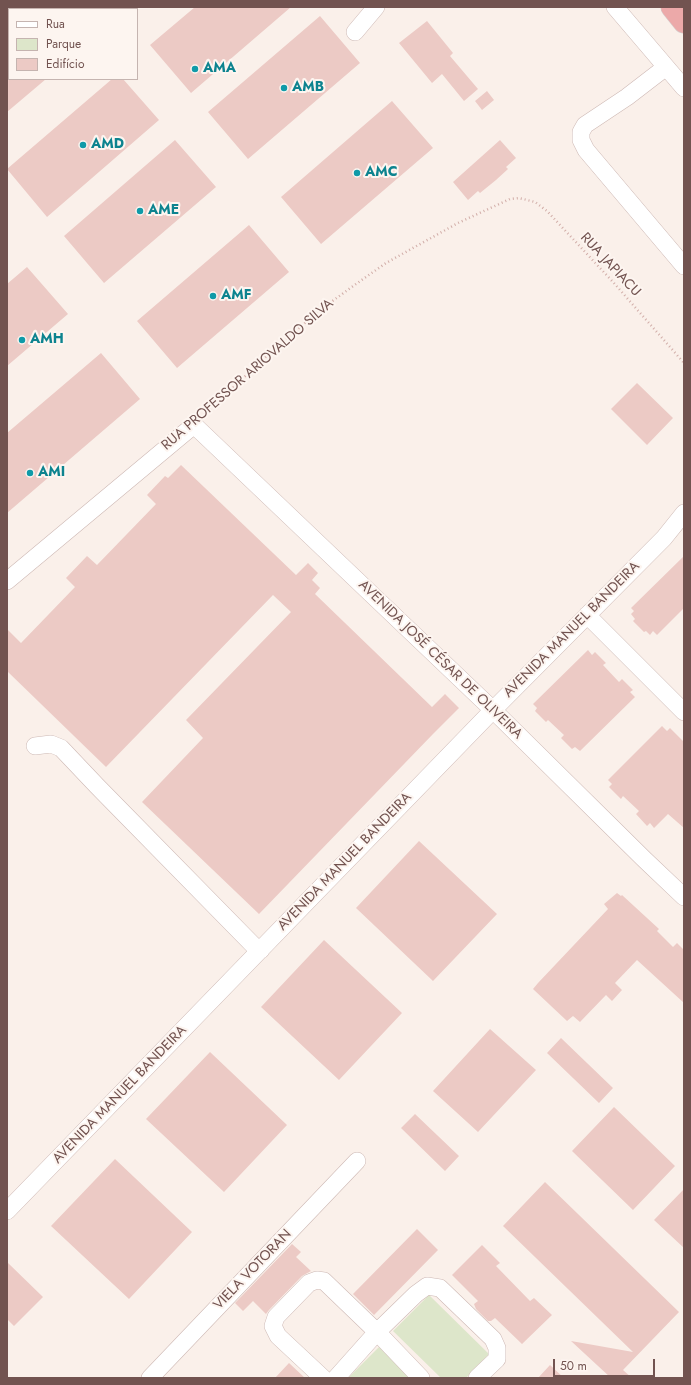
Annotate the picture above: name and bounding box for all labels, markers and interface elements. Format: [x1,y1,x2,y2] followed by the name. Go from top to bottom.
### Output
[8,8,138,80] legend
[46,15,65,33] text: Rua
[46,35,81,53] text: Parque
[46,55,85,73] text: Edifício
[203,61,236,77] place label: AMA
[190,64,200,74] marker: AMA
[292,80,324,96] place label: AMB
[279,83,289,93] marker: AMB
[91,137,124,153] place label: AMD
[78,140,88,150] marker: AMD
[365,165,398,181] place label: AMC
[352,168,362,178] marker: AMC
[148,203,179,219] place label: AME
[135,206,145,216] marker: AME
[576,230,644,300] street label: RUA JAPIACU
[221,288,252,304] place label: AMF
[208,291,218,301] marker: AMF
[159,296,337,454] street label: RUA PROFESSOR ARIOVALDO SILVA
[30,332,64,348] place label: AMH
[17,335,27,345] marker: AMH
[38,465,65,481] place label: AMI
[25,468,35,478] marker: AMI
[501,559,643,701] street label: AVENIDA MANUEL BANDEIRA
[355,577,525,743] street label: AVENIDA JOSÉ CÉSAR DE OLIVEIRA
[275,789,415,935] street label: AVENIDA MANUEL BANDEIRA
[50,1022,190,1168] street label: AVENIDA MANUEL BANDEIRA
[210,1226,296,1314] street label: VIELA VOTORAN
[555,1351,657,1377] scale bar
[560,1357,587,1375] text: 50 m

